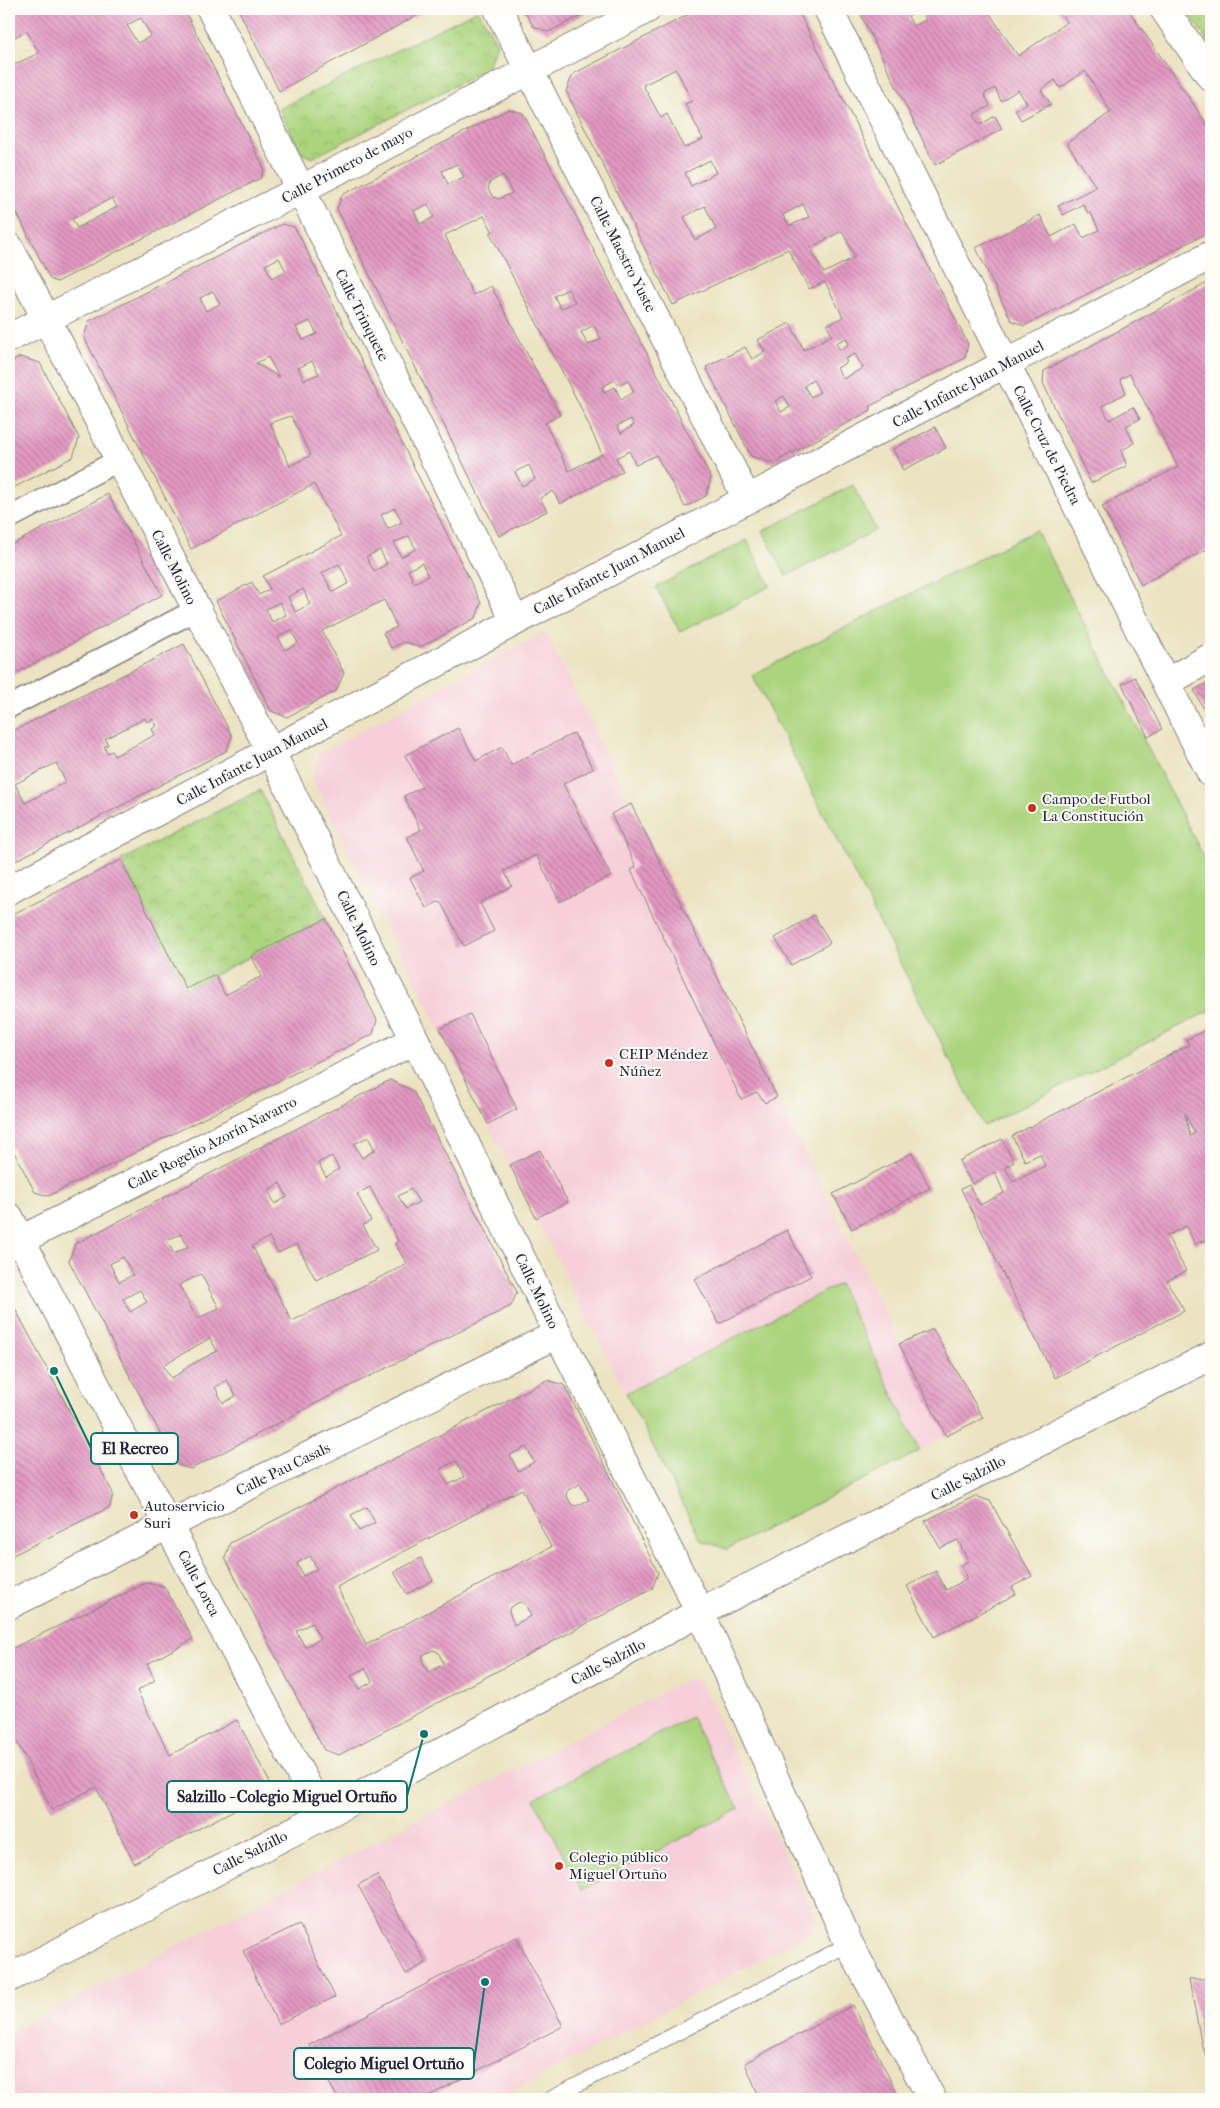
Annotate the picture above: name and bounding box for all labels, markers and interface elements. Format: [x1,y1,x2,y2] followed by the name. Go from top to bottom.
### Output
[278,123,416,207] street label: Calle Primero de mayo
[586,193,660,316] street label: Calle Maestro Yuste
[331,266,393,364] street label: Calle Trinquete
[889,336,1047,432] street label: Calle Infante Juan Manuel
[1009,382,1085,509] street label: Calle Cruz de Piedra
[530,523,688,619] street label: Calle Infante Juan Manuel
[147,527,201,608] street label: Calle Molino
[173,714,331,810] street label: Calle Infante Juan Manuel
[1042,790,1151,825] place label: Campo de Futbol La Constitución
[1026,802,1038,814] marker: Campo de Futbol La Constitución
[333,887,385,969] street label: Calle Molino
[619,1045,709,1080] place label: CEIP Méndez Núñez
[603,1057,615,1069] marker: CEIP Méndez Núñez
[124,1092,300,1194] street label: Calle Rogelio Azorín Navarro
[511,1250,563,1332] street label: Calle Molino
[91,1433,178,1464] callout: El Recreo
[233,1438,333,1500] street label: Calle Pau Casals
[102,1439,168,1458] text: El Recreo
[928,1451,1009,1505] street label: Calle Salzillo
[143,1497,225,1532] place label: Autoservicio Suri
[128,1509,140,1521] marker: Autoservicio Suri
[174,1547,224,1620] street label: Calle Lorca
[568,1635,649,1689] street label: Calle Salzillo
[167,1781,407,1812] callout: Salzillo - Colegio Miguel Ortuño
[177,1787,397,1807] text: Salzillo - Colegio Miguel Ortuño
[210,1826,291,1880] street label: Calle Salzillo
[569,1848,669,1883] place label: Colegio público Miguel Ortuño
[553,1860,565,1872] marker: Colegio público Miguel Ortuño
[294,2048,474,2079] callout: Colegio Miguel Ortuño
[304,2054,464,2074] text: Colegio Miguel Ortuño

